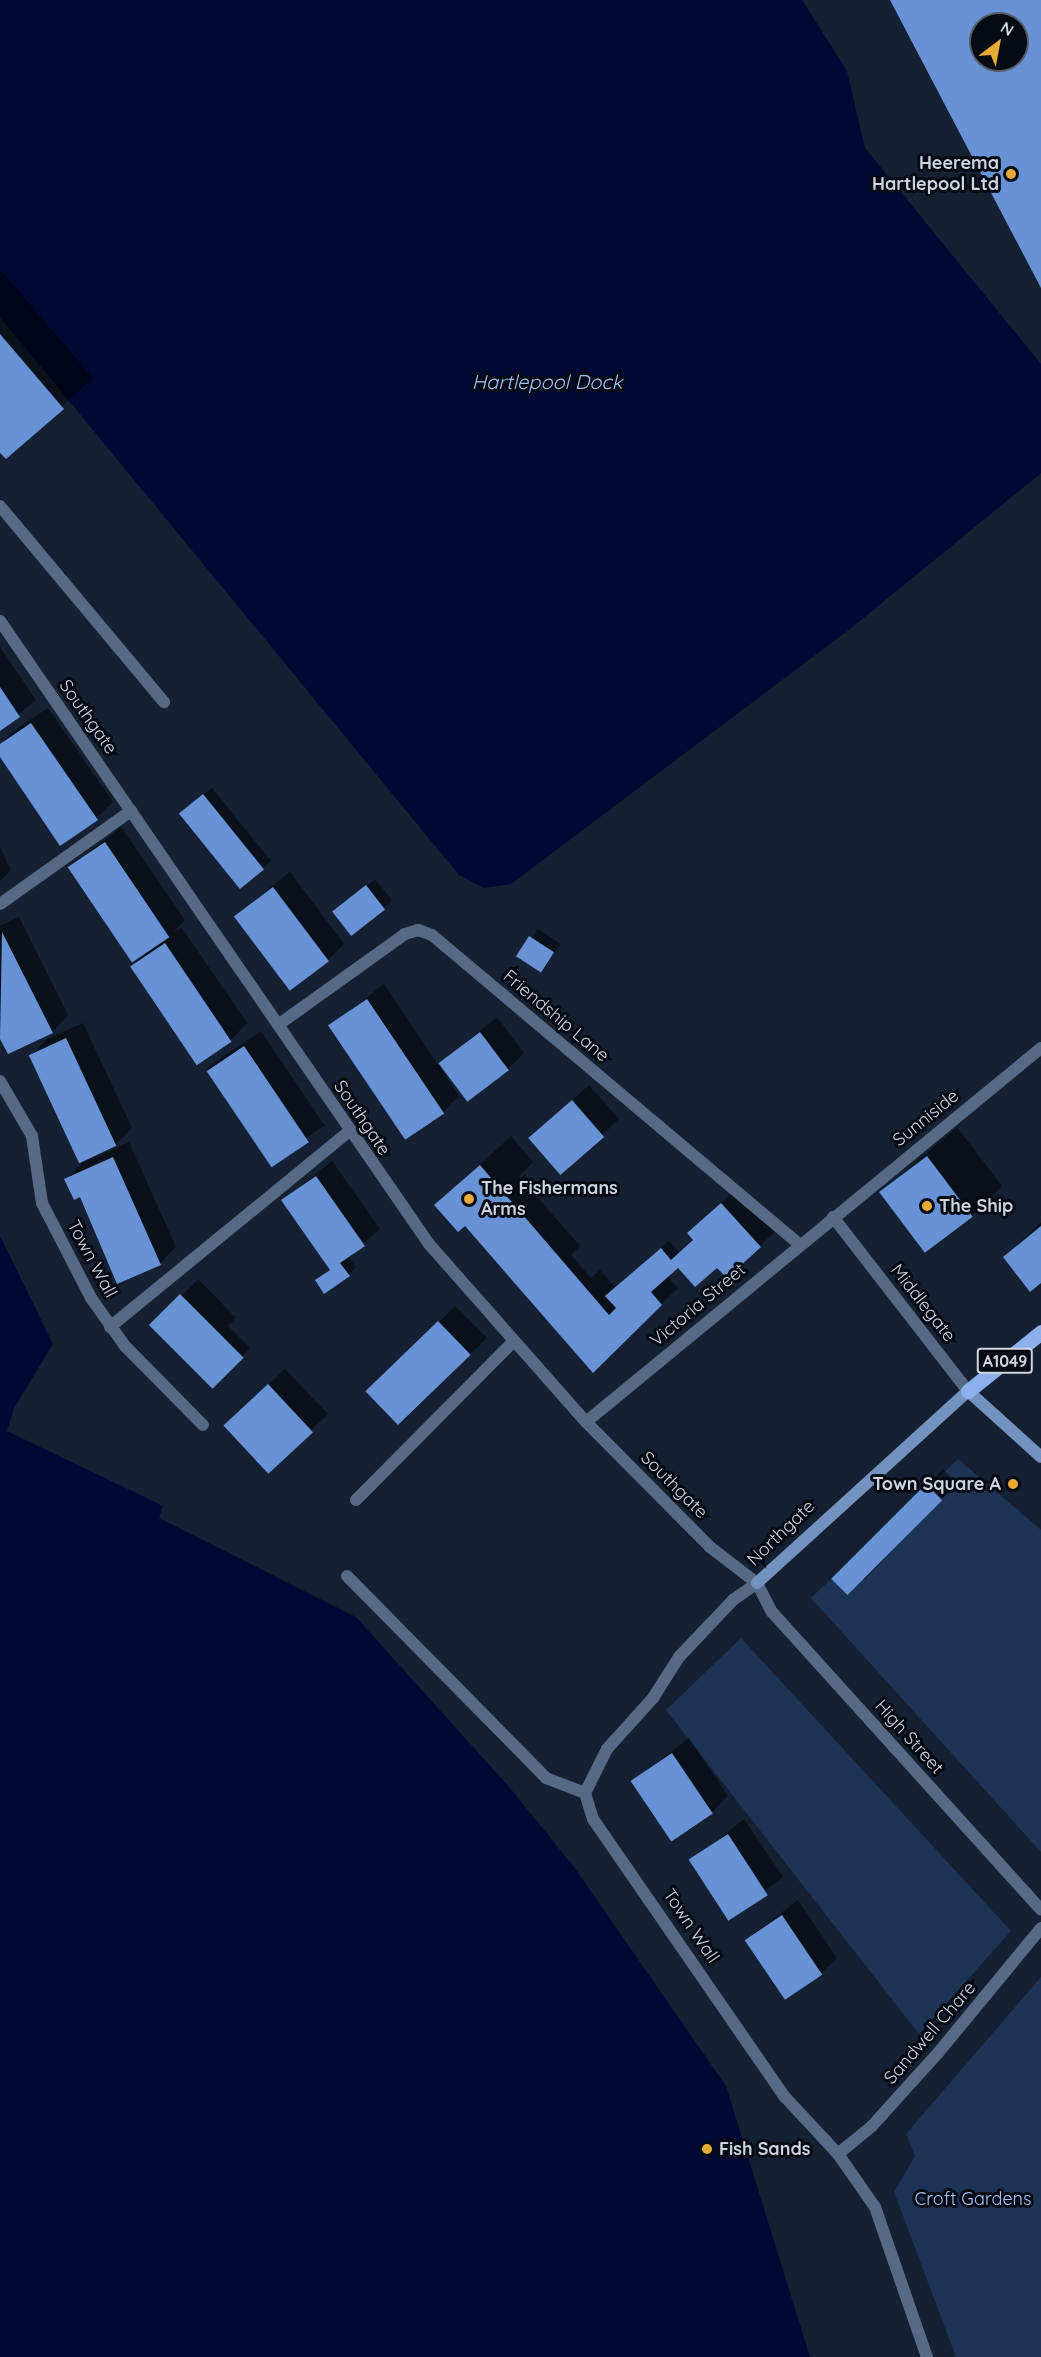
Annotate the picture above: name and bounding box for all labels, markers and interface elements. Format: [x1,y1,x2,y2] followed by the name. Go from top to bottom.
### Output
[969,12,1029,72] north arrow
[997,17,1018,40] text: N
[872,153,999,195] place label: Heerema Hartlepool Ltd
[1004,167,1018,181] marker: Heerema Hartlepool Ltd
[472,369,622,393] water label: Hartlepool Dock
[55,676,121,758] street label: Southgate
[499,965,613,1067] street label: Friendship Lane
[329,1076,395,1160] street label: Southgate
[889,1085,963,1151] street label: Sunniside
[481,1178,618,1220] place label: The Fishermans Arms
[462,1192,476,1206] marker: The Fishermans Arms
[939,1195,1013,1217] place label: The Ship
[920,1199,934,1213] marker: The Ship
[63,1216,121,1302] street label: Town Wall
[646,1259,750,1351] street label: Victoria Street
[886,1260,960,1346] street label: Middlegate
[976,1348,1034,1374] road number: A1049
[636,1447,712,1523] street label: Southgate
[873,1473,1001,1495] place label: Town Square A
[1006,1477,1020,1491] marker: Town Square A
[743,1496,819,1570] street label: Northgate
[870,1695,948,1779] street label: High Street
[658,1885,724,1967] street label: Town Wall
[880,1977,980,2089] street label: Sandwell Chare
[719,2138,810,2160] place label: Fish Sands
[700,2142,714,2156] marker: Fish Sands
[915,2188,1031,2210] park label: Croft Gardens

